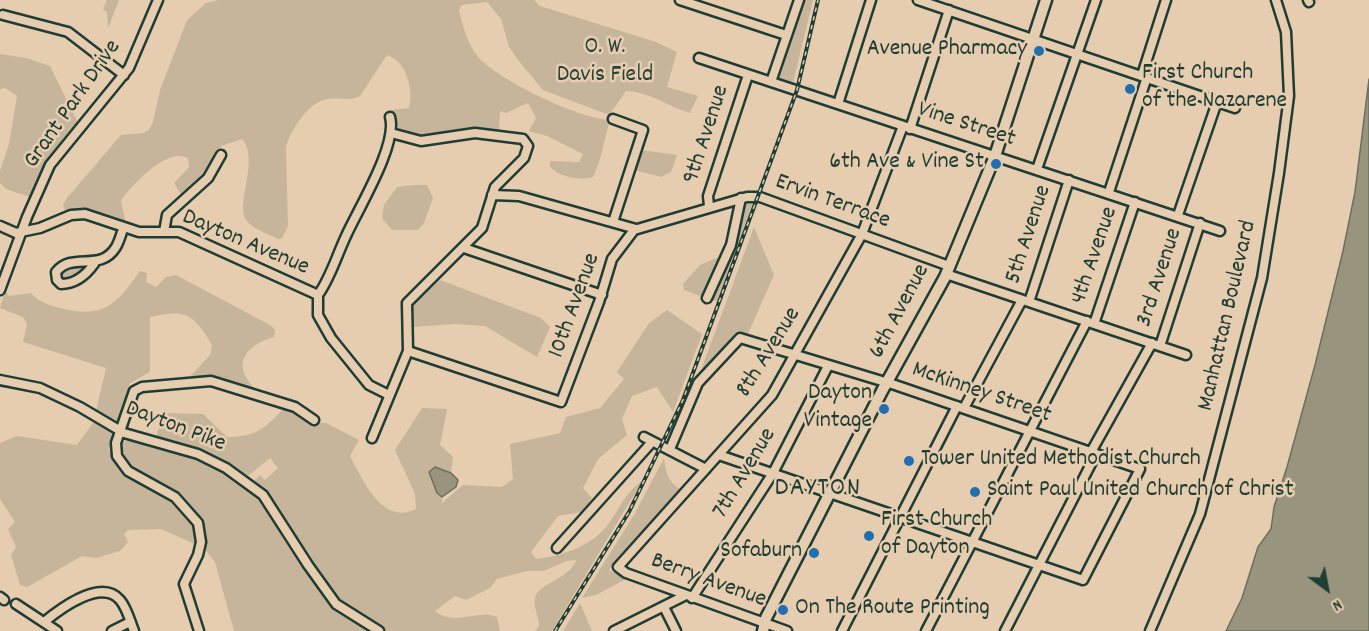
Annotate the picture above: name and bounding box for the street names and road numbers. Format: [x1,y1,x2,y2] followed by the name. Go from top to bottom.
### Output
[19,35,129,175] street label: Grant Park Drive
[679,82,737,188] street label: 9th Avenue
[913,97,1019,155] street label: Vine Street
[771,169,893,237] street label: Ervin Terrace
[1001,182,1059,288] street label: 5th Avenue
[177,204,313,284] street label: Dayton Avenue
[1066,204,1126,308] street label: 4th Avenue
[1193,218,1265,414] street label: Manhattan Boulevard
[1132,225,1190,331] street label: 3rd Avenue
[544,250,608,362] street label: 10th Avenue
[864,260,938,364] street label: 6th Avenue
[731,303,809,403] street label: 8th Avenue
[908,357,1054,431] street label: McKinney Street
[121,396,229,460] street label: Dayton Pike
[708,424,784,524] street label: 7th Avenue
[646,548,770,616] street label: Berry Avenue

